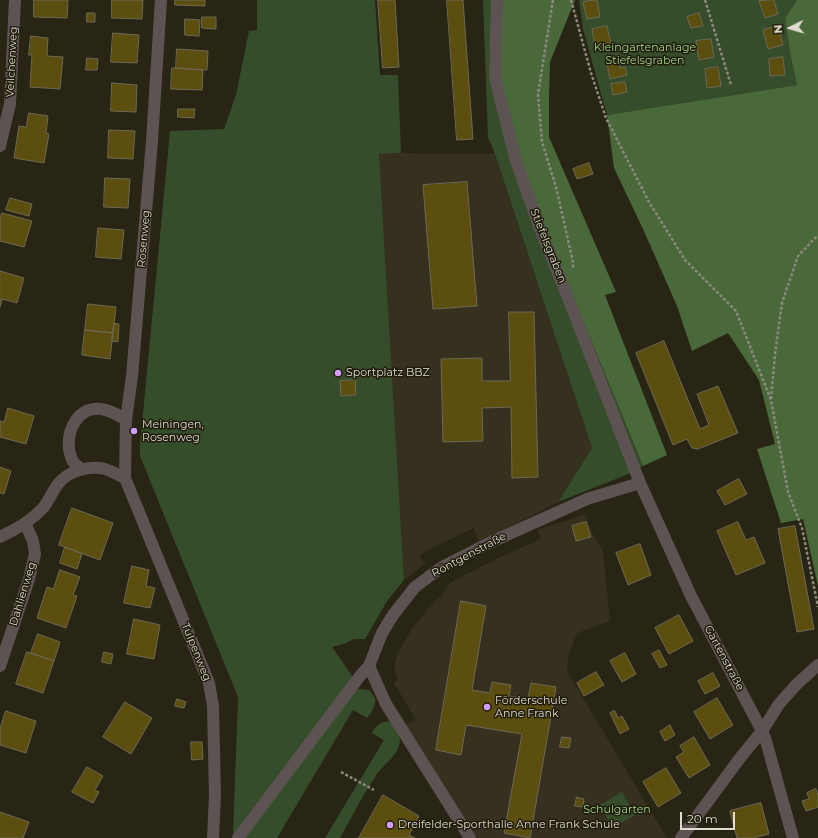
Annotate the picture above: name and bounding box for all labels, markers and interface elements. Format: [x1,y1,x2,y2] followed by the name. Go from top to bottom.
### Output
[770,8,810,48] north arrow
[771,24,785,34] text: N
[4,26,20,98] street label: Veilchenweg
[594,41,696,67] park label: Kleingartenanlage Stiefelsgraben
[527,207,569,285] street label: Stiefelsgraben
[135,210,153,268] street label: Rosenweg
[346,366,430,380] place label: Sportplatz BBZ
[333,368,343,378] marker: Sportplatz BBZ
[142,418,204,444] place label: Meiningen, Rosenweg
[129,426,139,436] marker: Meiningen, Rosenweg
[430,530,508,580] street label: Röntgenstraße
[7,560,39,628] street label: Dahlienweg
[178,621,214,683] street label: Tulpenweg
[701,623,747,693] street label: Gartenstraße
[495,694,567,720] place label: Förderschule Anne Frank
[482,702,492,712] marker: Förderschule Anne Frank
[583,803,651,817] park label: Schulgarten
[682,804,737,830] scale bar
[687,811,718,826] text: 20 m
[398,818,620,832] place label: Dreifelder-Sporthalle Anne Frank Schule
[385,820,395,830] marker: Dreifelder-Sporthalle Anne Frank Schule

